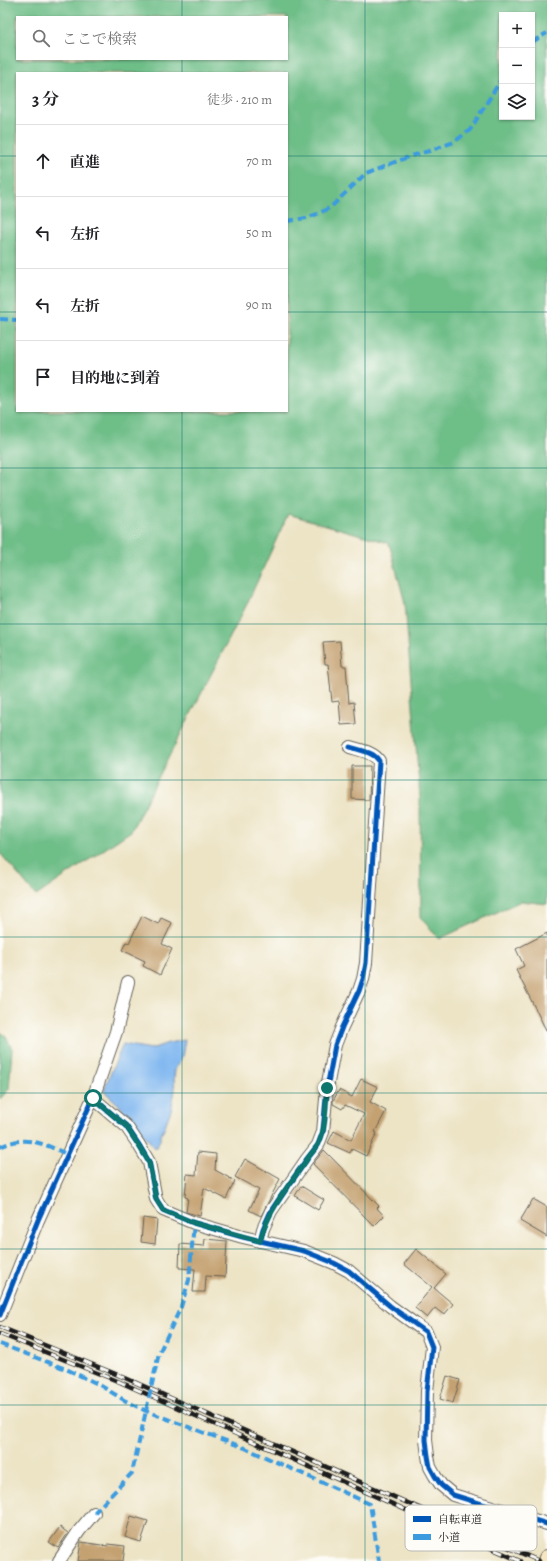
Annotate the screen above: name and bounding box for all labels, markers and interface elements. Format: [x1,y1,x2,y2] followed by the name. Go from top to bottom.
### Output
[499,12,535,120] map controls
[499,12,535,48] button: +
[16,16,288,60] search box
[30,27,52,49] icon: search
[62,29,137,49] text: ここで検索
[499,48,535,84] button: −
[499,84,535,120] button: layers
[32,88,59,111] text: 3 分
[207,91,272,108] text: 徒歩 · 210 m
[32,150,54,172] icon: ahead
[70,152,100,172] text: 直進
[246,152,272,169] text: 70 m
[32,222,54,244] icon: left
[70,224,100,244] text: 左折
[246,224,272,241] text: 50 m
[32,294,54,316] icon: left
[70,296,100,316] text: 左折
[246,296,272,313] text: 90 m
[32,366,54,388] icon: arrive
[70,368,160,388] text: 目的地に到着
[318,1079,336,1097] route end
[84,1089,102,1107] route start
[405,1505,537,1551] legend
[438,1512,482,1527] text: 自転車道
[438,1530,460,1545] text: 小道

